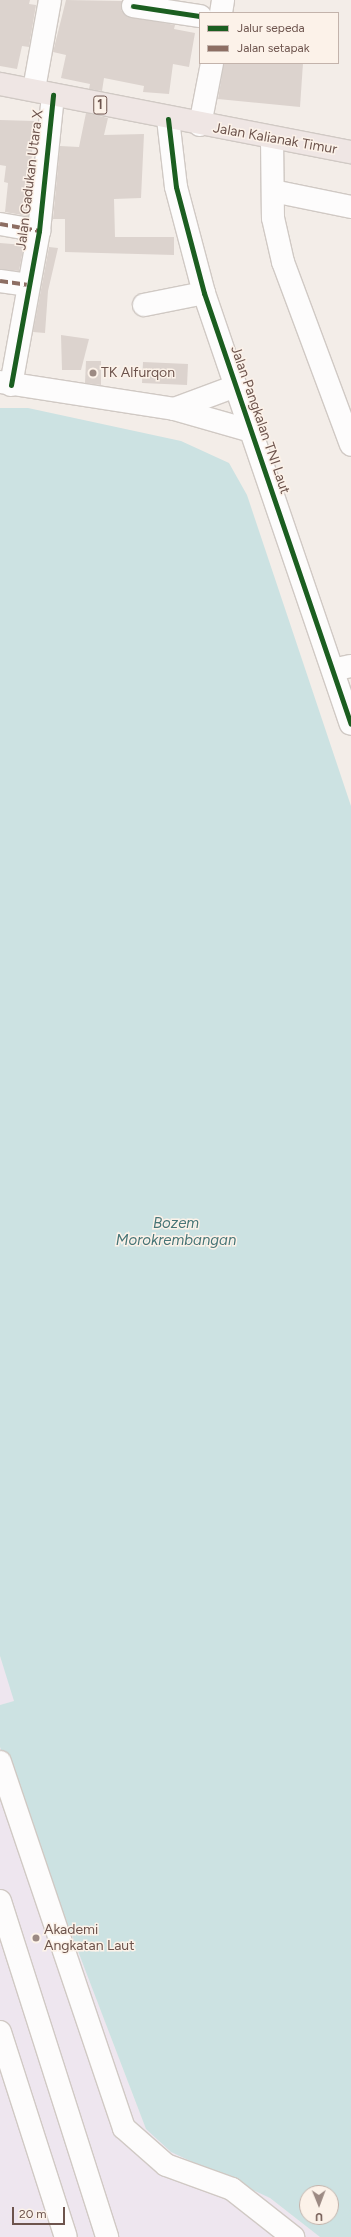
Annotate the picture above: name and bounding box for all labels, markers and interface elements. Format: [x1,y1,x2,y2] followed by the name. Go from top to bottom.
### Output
[199,12,339,64] legend
[237,21,305,35] text: Jalur sepeda
[237,41,310,55] text: Jalan setapak
[93,94,107,116] road number: 1
[13,109,47,251] street label: Jalan Gadukan Utara X
[212,120,338,158] street label: Jalan Kalianak Timur
[227,344,293,496] street label: Jalan Pangkalan TNI Laut
[101,365,175,381] place label: TK Alfurqon
[88,368,98,378] marker: TK Alfurqon
[116,1214,236,1249] water label: Bozem Morokrembangan
[44,1922,134,1954] place label: Akademi Angkatan Laut
[31,1933,41,1943] marker: Akademi Angkatan Laut
[299,2185,339,2225] north arrow
[14,2199,67,2225] scale bar
[19,2207,47,2221] text: 20 m
[315,2210,323,2223] text: U

